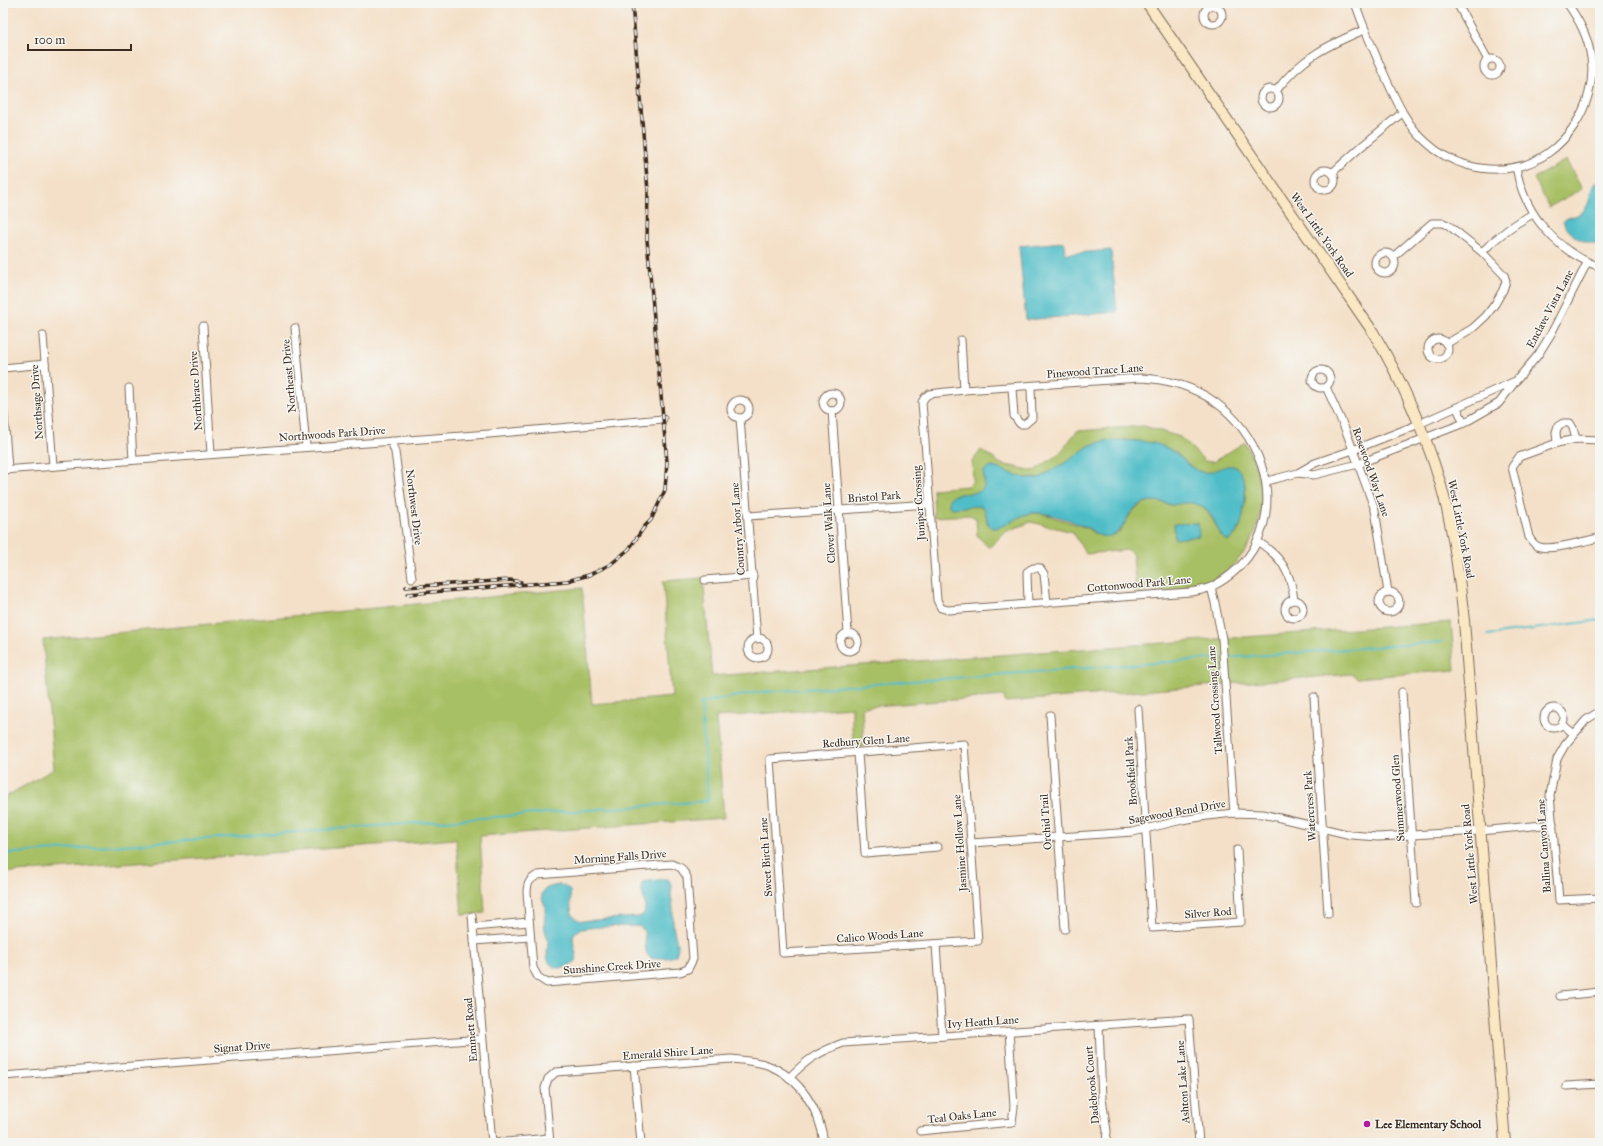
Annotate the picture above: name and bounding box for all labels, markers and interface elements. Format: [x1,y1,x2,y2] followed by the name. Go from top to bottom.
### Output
[28,26,131,52] scale bar
[34,33,65,47] text: 100 m
[1288,190,1356,280] street label: West Little York Road
[1524,267,1576,350] street label: Enclave Vista Lane
[279,338,299,413] street label: Northeast Drive
[187,350,205,431] street label: Northbrace Drive
[1046,361,1144,381] street label: Pinewood Trace Lane
[28,364,46,440] street label: Northsage Drive
[278,424,386,444] street label: Northwoods Park Drive
[1350,426,1392,519] street label: Rosewood Way Lane
[910,464,929,542] street label: Juniper Crossing
[403,468,425,546] street label: Northwest Drive
[1445,478,1477,580] street label: West Little York Road
[728,482,748,576] street label: Country Arbor Lane
[820,482,838,564] street label: Clover Walk Lane
[847,489,902,505] street label: Bristol Park
[1087,573,1192,595] street label: Cottonwood Park Lane
[1205,645,1225,755] street label: Tallwood Crossing Lane
[822,731,911,751] street label: Redbury Glen Lane
[1122,735,1140,806] street label: Brookfield Park
[1388,754,1408,842] street label: Summerwood Glen
[1301,769,1319,842] street label: Watercress Park
[950,794,971,893] street label: Jasmine Hollow Lane
[1038,794,1054,850] street label: Orchid Trail
[1128,797,1227,827] street label: Sagewood Bend Drive
[1534,798,1554,893] street label: Ballina Canyon Lane
[1459,803,1481,905] street label: West Little York Road
[757,816,775,897] street label: Sweet Birch Lane
[573,847,667,867] street label: Morning Falls Drive
[1184,905,1232,921] street label: Silver Rod
[836,926,924,946] street label: Calico Woods Lane
[563,957,662,977] street label: Sunshine Creek Drive
[462,997,480,1063] street label: Emmett Road
[947,1013,1020,1031] street label: Ivy Heath Lane
[213,1039,271,1055] street label: Signat Drive
[1174,1040,1192,1125] street label: Ashton Lake Lane
[622,1043,714,1063] street label: Emerald Shire Lane
[1082,1045,1102,1125] street label: Dadebrook Court
[927,1106,997,1126] street label: Teal Oaks Lane
[1375,1118,1482,1132] place label: Lee Elementary School
[1362,1119,1372,1129] marker: Lee Elementary School

